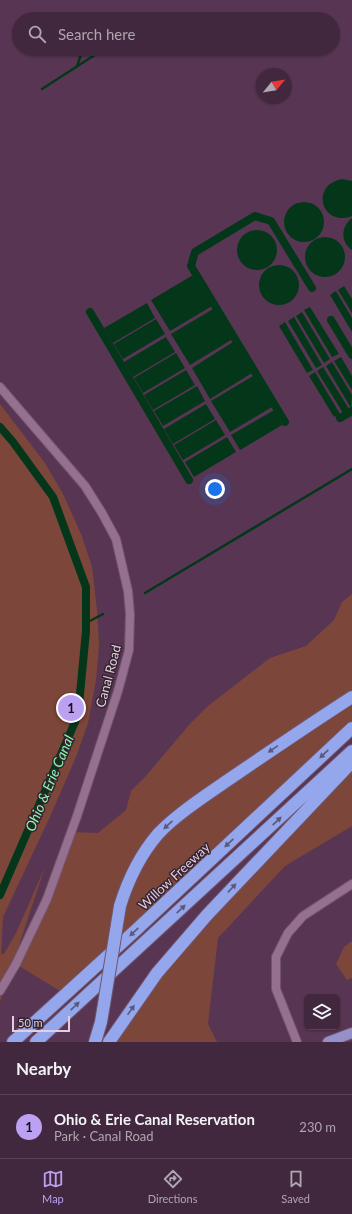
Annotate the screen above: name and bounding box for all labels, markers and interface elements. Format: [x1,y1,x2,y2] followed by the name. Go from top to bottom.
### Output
[12,12,340,56] search box
[26,23,48,45] icon: search
[58,25,135,43] text: Search here
[256,68,292,104] north arrow
[205,479,225,499] your location
[92,643,124,709] street label: Canal Road
[58,693,84,723] pin: 1
[21,732,77,834] water label: Ohio & Erie Canal
[268,745,278,753] one-way arrow
[318,750,329,759] one-way arrow
[272,816,282,825] one-way arrow
[163,821,173,830] one-way arrow
[224,838,233,847] one-way arrow
[135,839,213,913] street label: Willow Freeway
[227,884,236,893] one-way arrow
[176,904,186,913] one-way arrow
[129,927,138,936] one-way arrow
[304,994,340,1030] map controls
[304,994,340,1030] button: layers
[70,1001,80,1011] one-way arrow
[127,1005,135,1015] one-way arrow
[12,1014,70,1033] scale bar
[18,1016,43,1029] text: 50 m
[16,1058,71,1079] text: Nearby
[54,1110,255,1128] text: Ohio & Erie Canal Reservation
[25,1119,33,1135] text: 1
[299,1119,336,1135] text: 230 m
[54,1128,154,1144] text: Park · Canal Road
[42,1168,64,1205] tab: Map
[148,1168,197,1205] tab: Directions
[281,1168,310,1205] tab: Saved

